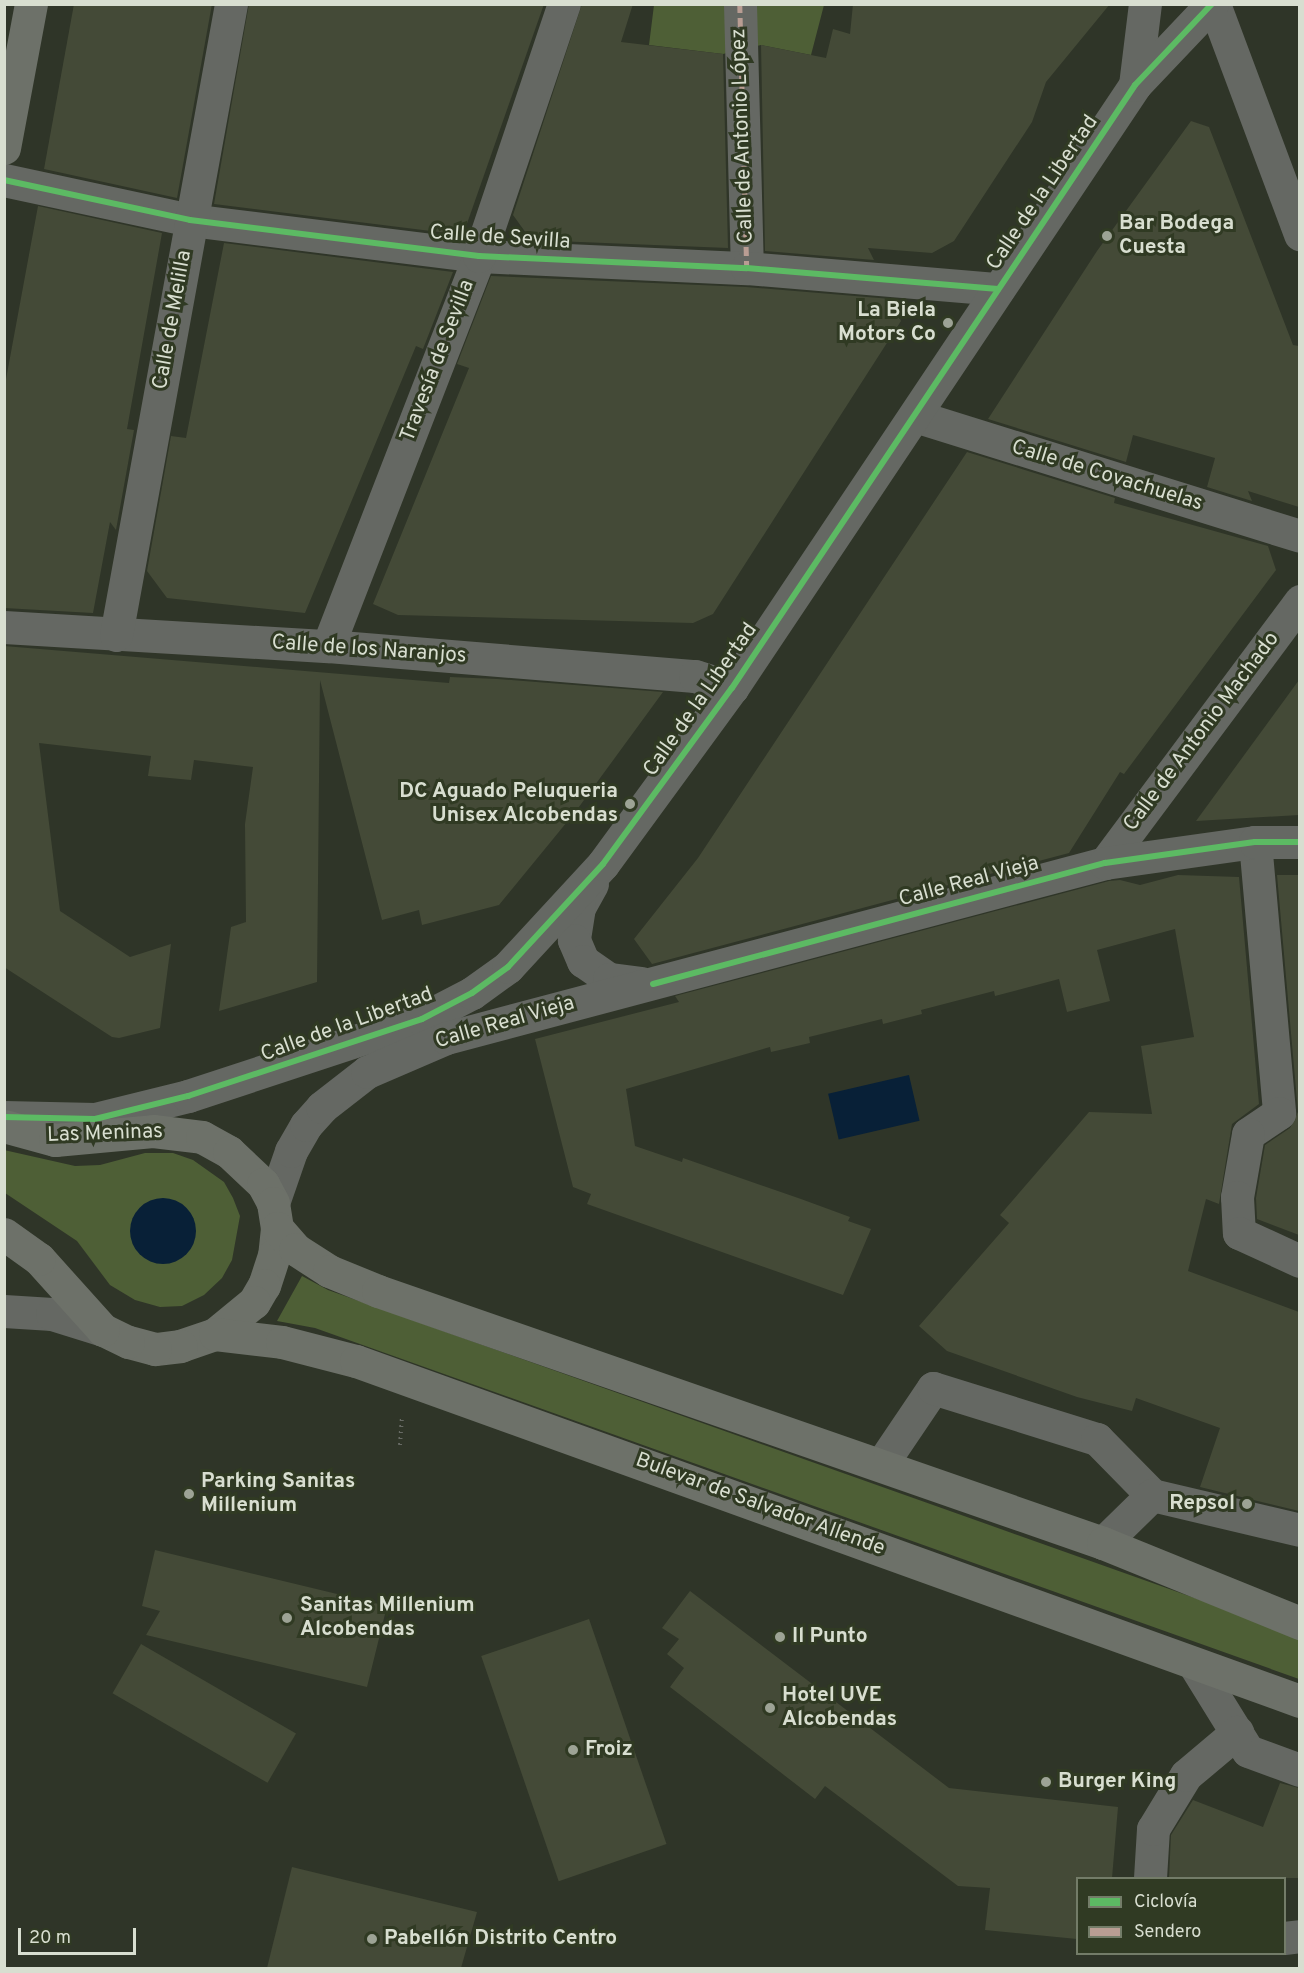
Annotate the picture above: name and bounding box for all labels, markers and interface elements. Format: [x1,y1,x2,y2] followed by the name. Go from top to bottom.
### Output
[727,28,759,244] street label: Calle de Antonio López
[982,111,1104,275] street label: Calle de la Libertad
[1119,211,1234,261] place label: Bar Bodega Cuesta
[429,221,571,255] street label: Calle de Sevilla
[1100,229,1114,243] marker: Bar Bodega Cuesta
[148,248,198,392] street label: Calle de Melilla
[396,277,480,445] street label: Travesía de Sevilla
[838,298,936,348] place label: La Biela Motors Co
[941,316,955,330] marker: La Biela Motors Co
[1008,435,1206,517] street label: Calle de Covachuelas
[639,618,763,782] street label: Calle de la Libertad
[1119,627,1285,837] street label: Calle de Antonio Machado
[271,631,467,669] street label: Calle de los Naranjos
[398,779,618,829] place label: DC Aguado Peluqueria Unisex Alcobendas
[623,797,637,811] marker: DC Aguado Peluqueria Unisex Alcobendas
[896,851,1042,913] street label: Calle Real Vieja
[257,982,437,1068] street label: Calle de la Libertad
[432,991,578,1055] street label: Calle Real Vieja
[47,1119,163,1149] street label: Las Meninas
[632,1448,888,1562] street label: Bulevar de Salvador Allende
[201,1469,355,1519] place label: Parking Sanitas Millenium
[182,1487,196,1501] marker: Parking Sanitas Millenium
[1169,1491,1235,1517] place label: Repsol
[1240,1497,1254,1511] marker: Repsol
[300,1593,475,1643] place label: Sanitas Millenium Alcobendas
[278,1609,296,1627] marker: Sanitas Millenium Alcobendas
[792,1624,868,1650] place label: Il Punto
[773,1630,787,1644] marker: Il Punto
[782,1683,897,1733] place label: Hotel UVE Alcobendas
[763,1701,777,1715] marker: Hotel UVE Alcobendas
[585,1737,633,1763] place label: Froiz
[566,1743,580,1757] marker: Froiz
[1058,1769,1176,1795] place label: Burger King
[1039,1775,1053,1789] marker: Burger King
[1076,1877,1286,1955] legend
[1134,1891,1197,1914] text: Ciclovía
[21,1916,140,1954] scale bar
[1134,1921,1201,1944] text: Sendero
[384,1926,617,1952] place label: Pabellón Distrito Centro
[29,1927,71,1950] text: 20 m
[365,1932,379,1946] marker: Pabellón Distrito Centro

